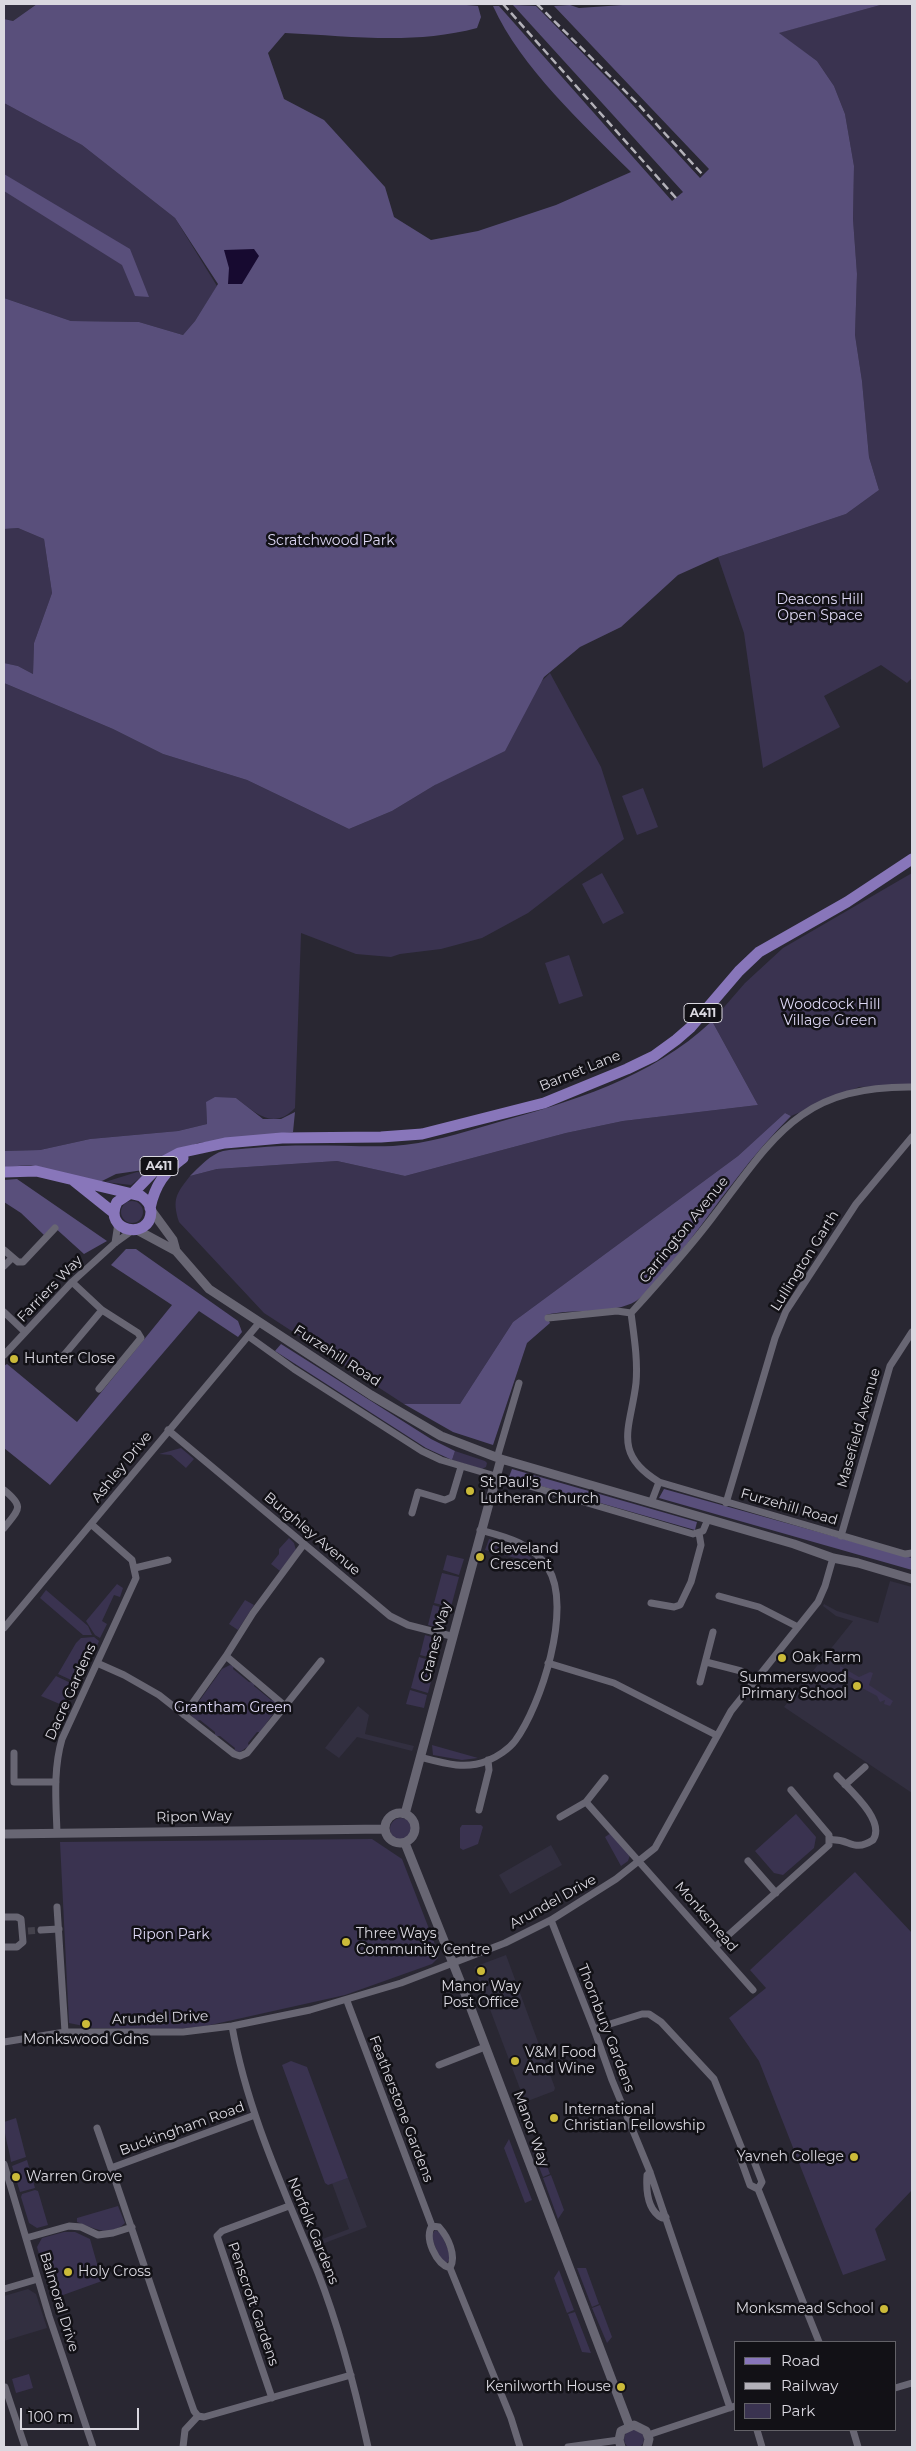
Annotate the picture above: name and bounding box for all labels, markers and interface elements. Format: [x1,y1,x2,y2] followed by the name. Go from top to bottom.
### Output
[267,533,395,549] park label: Scratchwood Park
[776,592,864,624] park label: Deacons Hill Open Space
[780,997,880,1030] park label: Woodcock Hill Village Green
[684,1004,722,1022] road number: A411
[537,1047,623,1095] street label: Barnet Lane
[140,1156,178,1176] road number: A411
[636,1173,732,1287] street label: Carrington Avenue
[767,1208,843,1314] street label: Lullington Garth
[14,1252,86,1326] street label: Farriers Way
[290,1322,384,1390] street label: Furzehill Road
[24,1351,115,1367] place label: Hunter Close
[8,1353,20,1365] marker: Hunter Close
[834,1366,884,1490] street label: Masefield Avenue
[88,1428,156,1506] street label: Ashley Drive
[480,1475,599,1508] place label: St Paul's Lutheran Church
[464,1485,476,1497] marker: St Paul's Lutheran Church
[739,1485,839,1529] street label: Furzehill Road
[260,1489,364,1579] street label: Burghley Avenue
[490,1541,559,1574] place label: Cleveland Crescent
[474,1551,486,1563] marker: Cleveland Crescent
[417,1600,455,1684] street label: Cranes Way
[42,1641,100,1743] street label: Dacre Gardens
[792,1650,861,1666] place label: Oak Farm
[776,1652,788,1664] marker: Oak Farm
[739,1670,847,1702] place label: Summerswood Primary School
[851,1680,863,1692] marker: Summerswood Primary School
[174,1700,292,1716] park label: Grantham Green
[156,1808,232,1826] street label: Ripon Way
[507,1871,599,1933] street label: Arundel Drive
[671,1878,741,1956] street label: Monksmead
[356,1926,490,1958] place label: Three Ways Community Centre
[132,1927,210,1943] park label: Ripon Park
[340,1936,352,1948] marker: Three Ways Community Centre
[574,1962,638,2094] street label: Thornbury Gardens
[475,1965,487,1977] marker: Manor Way Post Office
[441,1979,521,2011] place label: Manor Way Post Office
[111,2008,209,2028] street label: Arundel Drive
[80,2018,92,2030] marker: Monkswood Gdns
[23,2032,149,2048] place label: Monkswood Gdns
[365,2033,437,2185] street label: Featherstone Gardens
[525,2045,596,2078] place label: V&M Food And Wine
[509,2055,521,2067] marker: V&M Food And Wine
[510,2089,552,2169] street label: Manor Way
[117,2099,247,2159] street label: Buckingham Road
[564,2102,705,2134] place label: International Christian Fellowship
[548,2112,560,2124] marker: International Christian Fellowship
[737,2149,844,2165] place label: Yavneh College
[848,2151,860,2163] marker: Yavneh College
[26,2169,122,2185] place label: Warren Grove
[10,2171,22,2183] marker: Warren Grove
[284,2175,342,2287] street label: Norfolk Gardens
[224,2240,282,2368] street label: Penscroft Gardens
[36,2250,82,2354] street label: Balmoral Drive
[78,2264,151,2280] place label: Holy Cross
[62,2266,74,2278] marker: Holy Cross
[736,2301,874,2317] place label: Monksmead School
[878,2303,890,2315] marker: Monksmead School
[734,2341,896,2431] legend
[781,2351,820,2370] text: Road
[781,2376,838,2395] text: Railway
[486,2379,611,2395] place label: Kenilworth House
[615,2381,627,2393] marker: Kenilworth House
[22,2398,141,2430] scale bar
[781,2401,815,2420] text: Park
[28,2407,73,2426] text: 100 m

